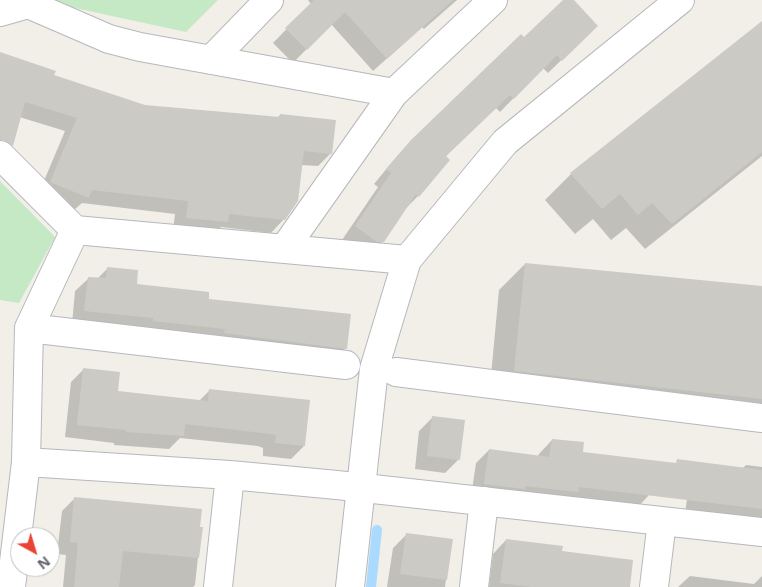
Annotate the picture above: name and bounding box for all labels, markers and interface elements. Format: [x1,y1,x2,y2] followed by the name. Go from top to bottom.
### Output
[10,527,60,577] north arrow
[34,552,55,574] text: N

